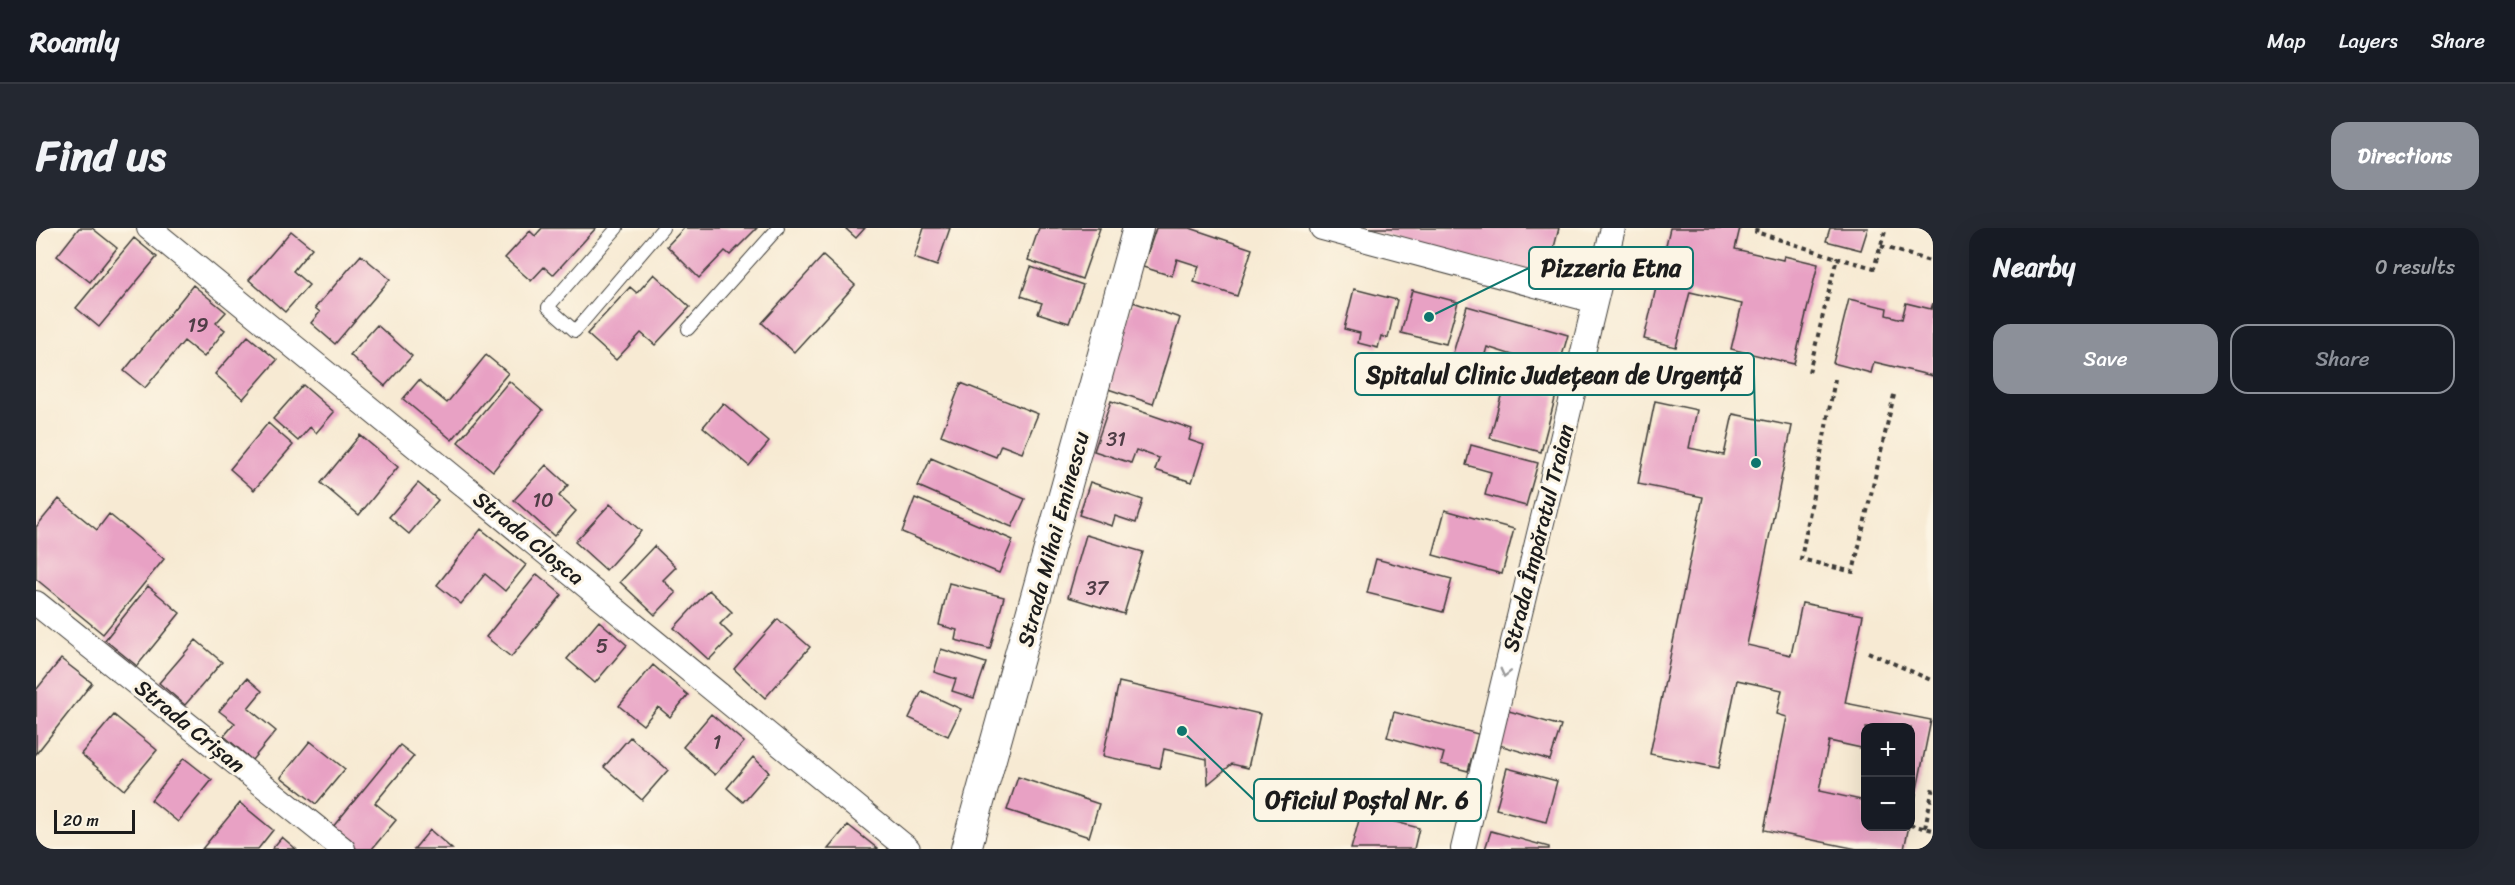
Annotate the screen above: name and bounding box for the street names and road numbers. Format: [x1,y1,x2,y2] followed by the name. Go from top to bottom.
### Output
[1491,420,1585,656] street label: Strada Împăratul Traian
[1005,427,1101,651] street label: Strada Mihai Eminescu
[464,480,594,596] street label: Strada Cloșca
[126,669,254,783] street label: Strada Crișan

